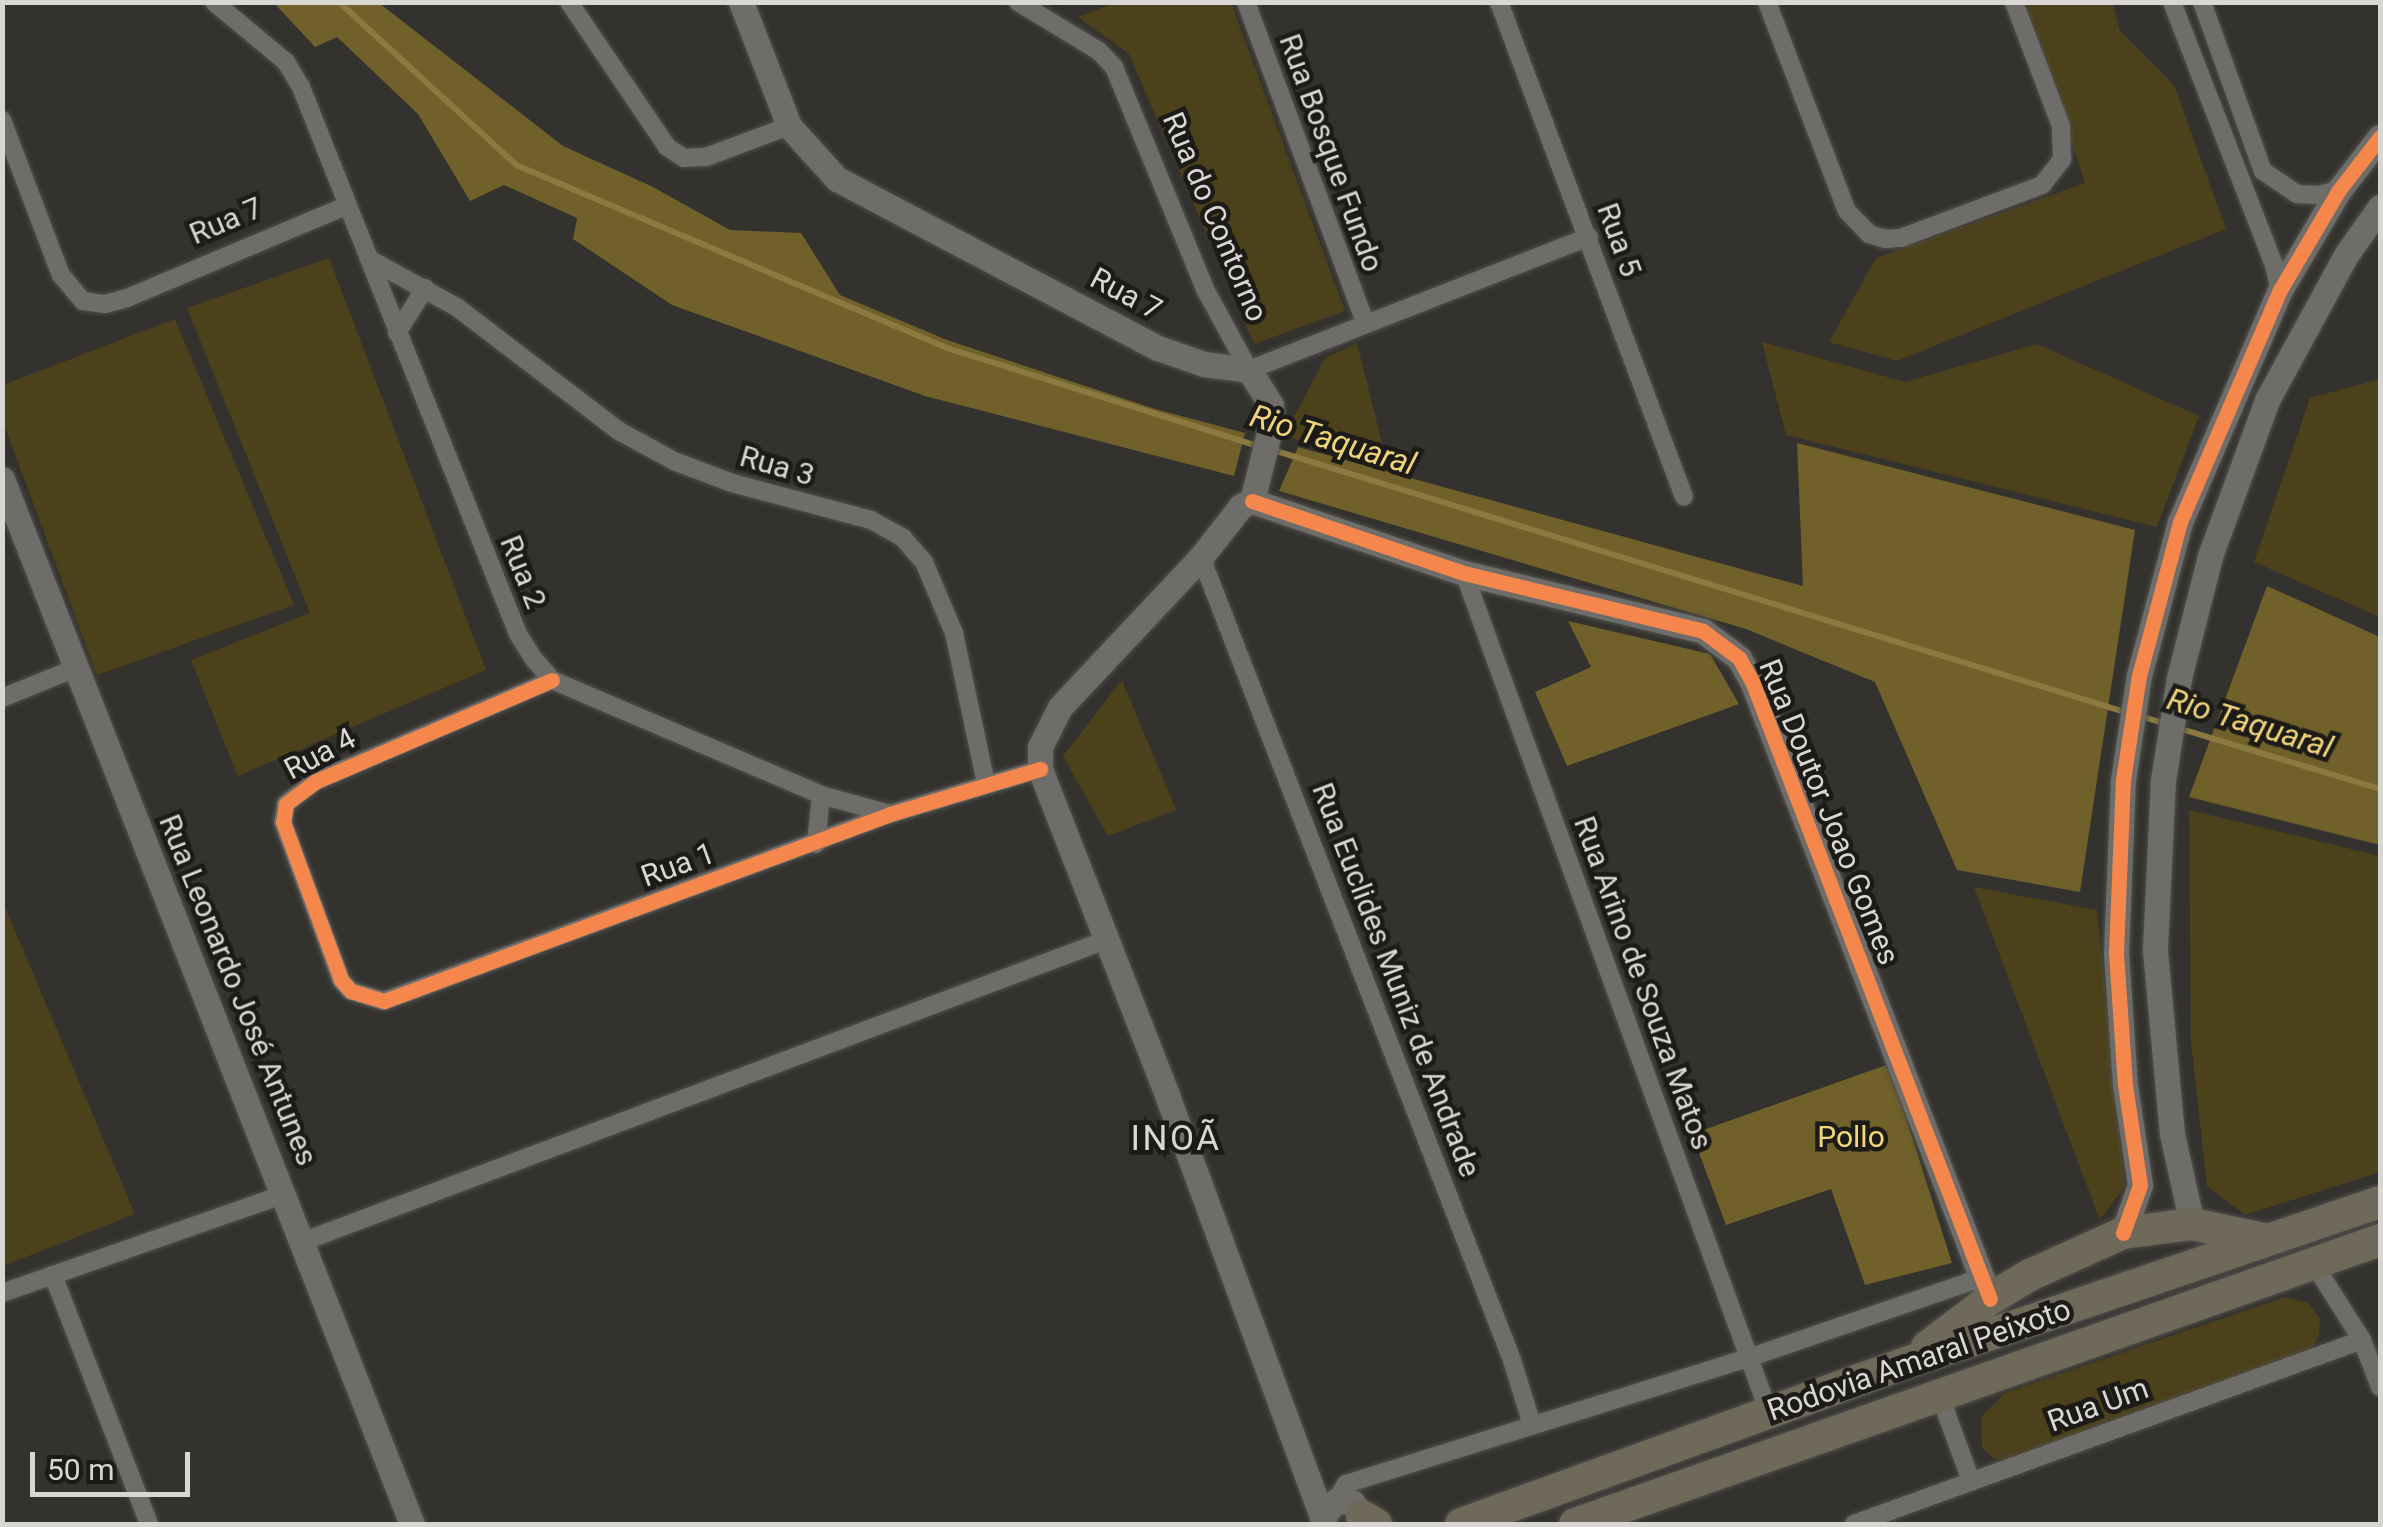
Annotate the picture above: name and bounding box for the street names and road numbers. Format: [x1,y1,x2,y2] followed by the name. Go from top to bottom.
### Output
[1271,29,1391,277] street label: Rua Bosque Fundo
[1155,107,1275,327] street label: Rua do Contorno
[184,190,268,252] street label: Rua 7
[1589,198,1649,282] street label: Rua 5
[1084,260,1168,328] street label: Rua 7
[736,438,818,494] street label: Rua 3
[492,530,554,614] street label: Rua 2
[1751,654,1907,970] street label: Rua Doutor Joao Gomes
[278,720,362,788] street label: Rua 4
[1304,778,1488,1182] street label: Rua Euclides Muniz de Andrade
[151,809,325,1171] street label: Rua Leonardo José Antunes
[1566,811,1720,1155] street label: Rua Arino de Souza Matos
[636,835,720,895] street label: Rua 1
[1763,1291,2075,1429] street label: Rodovia Amaral Peixoto
[2043,1370,2153,1440] street label: Rua Um

